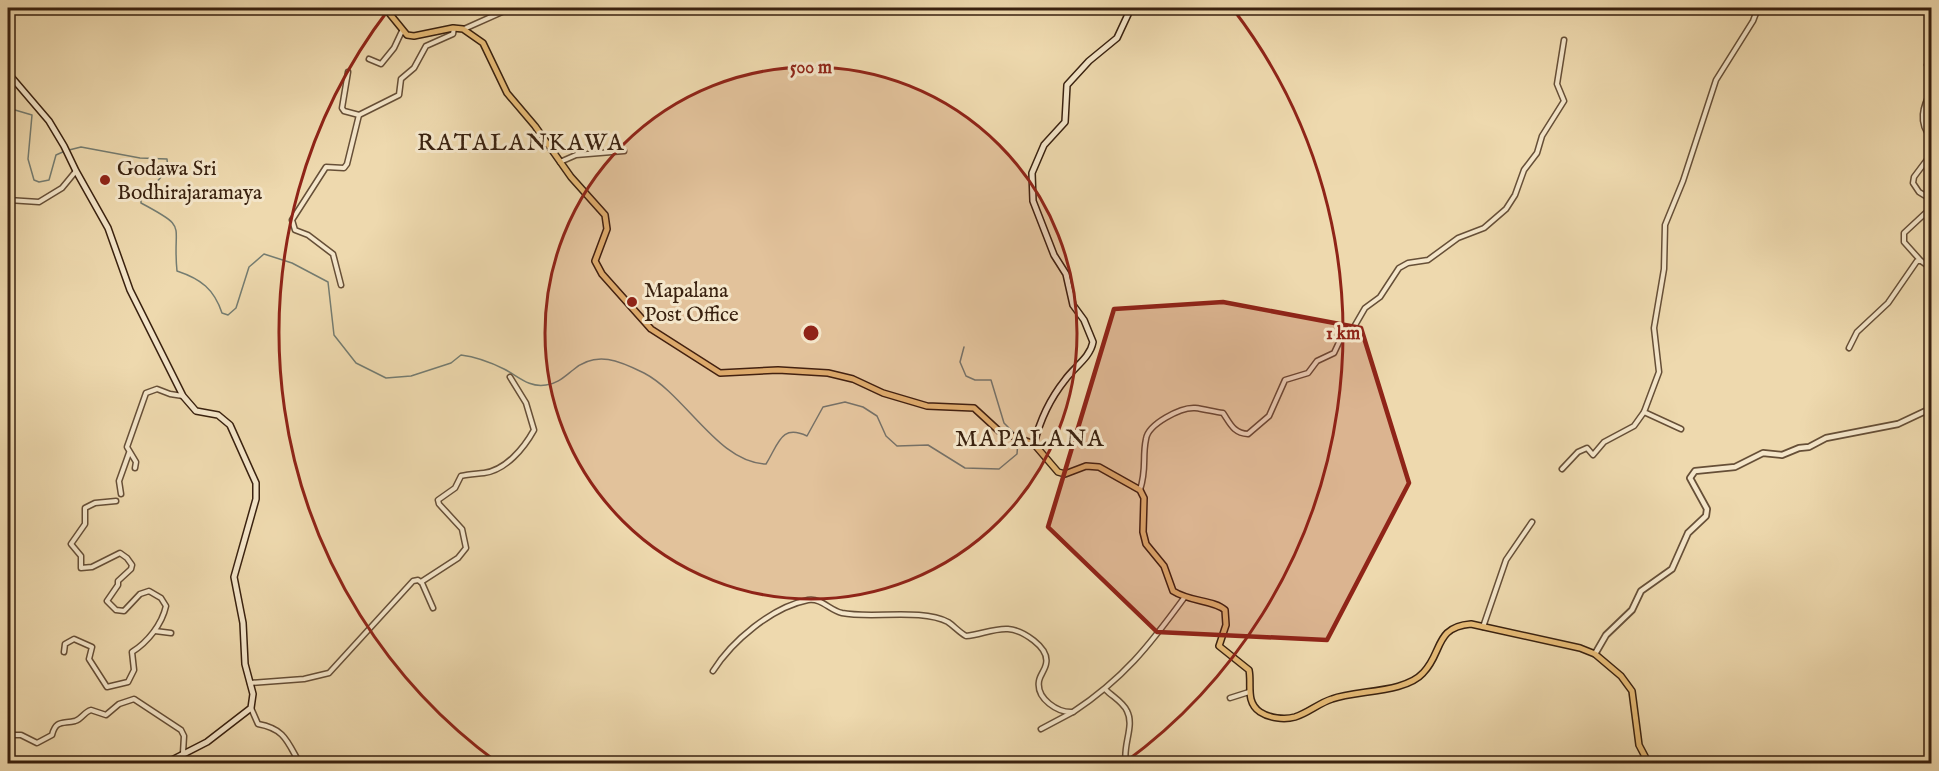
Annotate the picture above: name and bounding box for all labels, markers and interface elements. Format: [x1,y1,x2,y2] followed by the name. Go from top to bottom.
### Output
[790,57,832,80] text: 500 m
[417,128,625,159] district label: RATALANKAWA
[117,156,263,207] place label: Godawa Sri Bodhirajaramaya
[98,173,112,187] marker: Godawa Sri Bodhirajaramaya
[644,278,739,329] place label: Mapalana Post Office
[625,295,639,309] marker: Mapalana Post Office
[801,323,821,343] centre of rings
[1326,323,1360,346] text: 1 km
[955,424,1105,455] district label: MAPALANA

